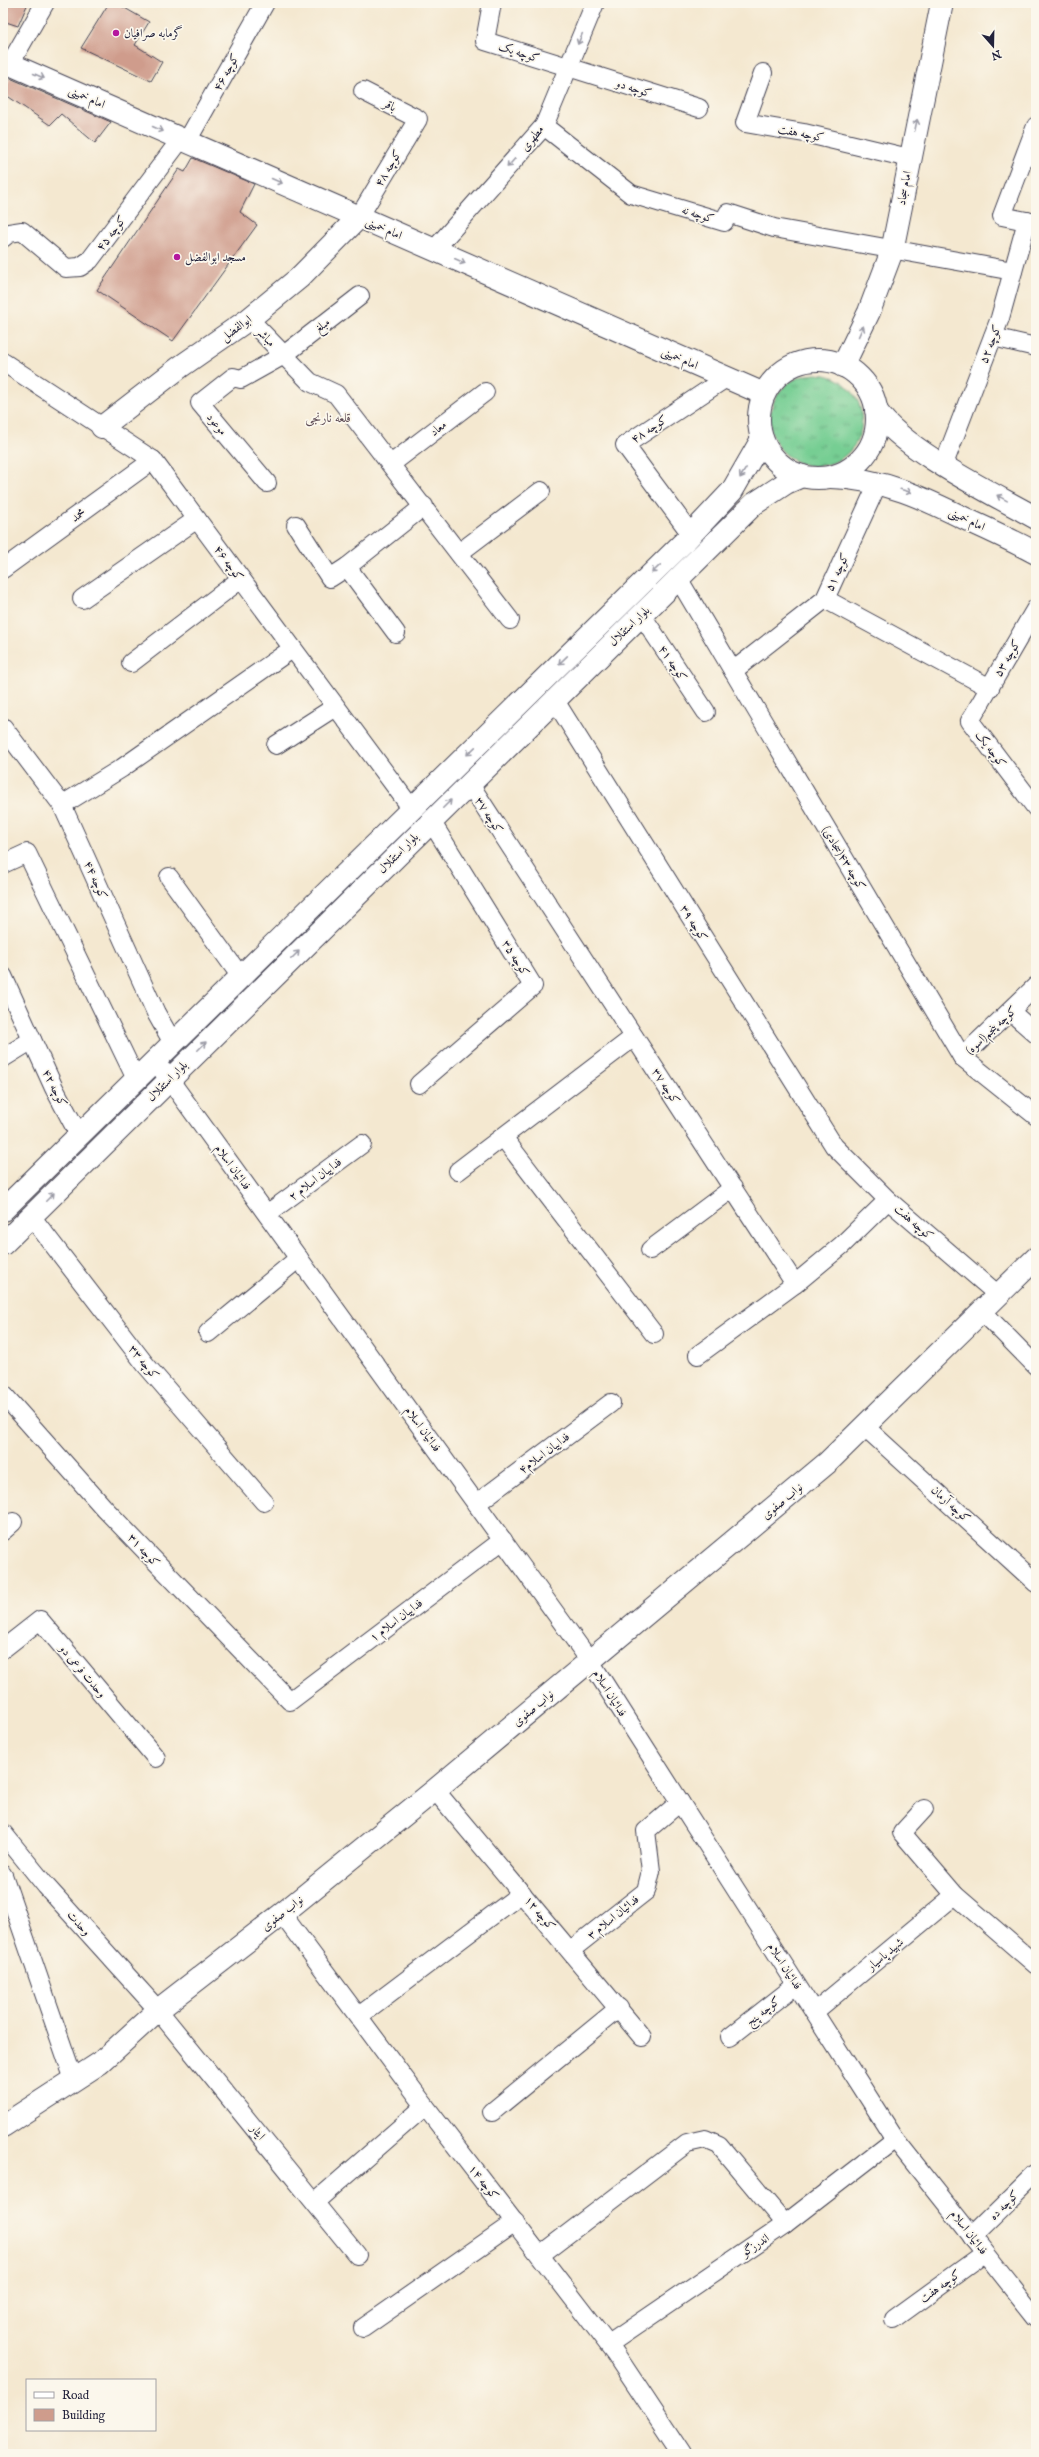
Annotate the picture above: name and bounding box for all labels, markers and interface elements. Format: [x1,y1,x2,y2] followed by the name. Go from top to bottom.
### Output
[124,25,183,41] place label: گرمابه صرافیان
[973,26,1013,66] north arrow
[111,28,121,38] marker: گرمابه صرافیان
[576,33,583,45] one-way arrow
[496,39,541,67] street label: کوچه یک
[989,46,1004,63] text: N
[210,51,244,94] street label: کوچه ۴۶
[32,73,44,81] one-way arrow
[612,75,654,102] street label: کوچه دو
[65,83,108,115] street label: امام خمینی
[379,95,399,115] street label: باقر
[913,119,921,132] one-way arrow
[517,122,547,154] street label: مطهری
[776,122,826,146] street label: کوچه هفت
[151,125,163,133] one-way arrow
[372,147,406,190] street label: کوچه ۴۸
[506,158,515,168] one-way arrow
[894,169,918,207] street label: امام سجاد
[270,178,282,185] one-way arrow
[679,202,716,228] street label: کوچه نه
[93,213,130,255] street label: کوچه ۴۵
[362,214,405,246] street label: امام خمینی
[185,250,246,266] place label: مسجد ابوالفضل
[172,252,182,262] marker: مسجد ابوالفضل
[454,258,466,265] one-way arrow
[218,312,256,345] street label: ابوالفضل
[311,315,335,339] street label: مبلغ
[976,322,1006,366] street label: کوچه ۵۲
[252,323,278,350] street label: مباشر
[858,326,865,338] one-way arrow
[658,344,701,376] street label: امام خمینی
[203,410,230,438] street label: موعود
[305,410,351,427] district label: قلعه نارنجی
[628,412,671,448] street label: کوچه ۴۸
[427,417,450,440] street label: معاد
[739,467,747,478] one-way arrow
[899,488,912,495] one-way arrow
[996,494,1008,502] one-way arrow
[945,504,988,537] street label: امام خمینی
[68,505,89,526] street label: محمد
[210,542,247,585] street label: کوچه ۴۶
[822,551,854,594] street label: کوچه ۵۱
[651,564,661,574] one-way arrow
[606,603,653,650] street label: بلوار استقلال
[991,637,1025,680] street label: کوچه ۵۳
[654,642,690,685] street label: کوچه ۴۱
[558,655,568,665] one-way arrow
[971,728,1009,771] street label: کوچه یک
[466,747,476,756] one-way arrow
[470,794,506,837] street label: کوچه ۳۷
[442,800,452,809] one-way arrow
[818,823,869,894] street label: کوچه ۴۳(سجادی)
[375,830,422,877] street label: بلوار استقلال
[80,859,111,902] street label: کوچه ۴۴
[676,902,711,945] street label: کوچه ۳۹
[498,937,533,980] street label: کوچه ۳۵
[290,950,300,960] one-way arrow
[962,1003,1022,1060] street label: کوچه پنجم(اسوه)
[197,1041,207,1051] one-way arrow
[144,1058,191,1105] street label: بلوار استقلال
[647,1065,683,1108] street label: کوچه ۳۷
[38,1067,70,1110] street label: کوچه ۴۲
[209,1142,254,1195] street label: فدائیان اسلام
[286,1155,347,1207] street label: فداییان اسلام ۲
[45,1192,55,1202] one-way arrow
[890,1201,936,1244] street label: کوچه هفت
[124,1342,162,1383] street label: کوچه ۳۳
[399,1404,444,1457] street label: فدائیان اسلام
[516,1429,574,1480] street label: فداییان اسلام۴
[759,1480,806,1523] street label: نواب صفوی
[927,1482,974,1527] street label: کوچه آرمان
[124,1530,163,1571] street label: کوچه ۳۱
[367,1596,428,1648] street label: فداییان اسلام ۱
[55,1640,109,1701] street label: وحدت فرعی دو
[587,1667,630,1721] street label: فدائیان اسلام
[510,1687,557,1730] street label: نواب صفوی
[258,1892,306,1934] street label: نواب صفوی
[584,1892,644,1945] street label: فدائیان اسلام ۳
[520,1893,558,1934] street label: کوچه ۱۲
[63,1908,94,1939] street label: وحدت
[863,1935,907,1975] street label: شهید پاسیار
[761,1940,805,1994] street label: فدائیان اسلام
[743,1993,785,2032] street label: کوچه پنج
[246,2121,269,2143] street label: ایثار
[464,2162,502,2204] street label: کوچه ۱۴
[986,2187,1023,2224] street label: کوچه ده
[944,2207,991,2260] street label: فدائیان اسلام
[738,2231,772,2261] street label: اندرزگو
[917,2266,964,2307] street label: کوچه هفت
[26,2379,156,2431] legend
[62,2388,90,2403] text: Road
[62,2408,106,2423] text: Building

